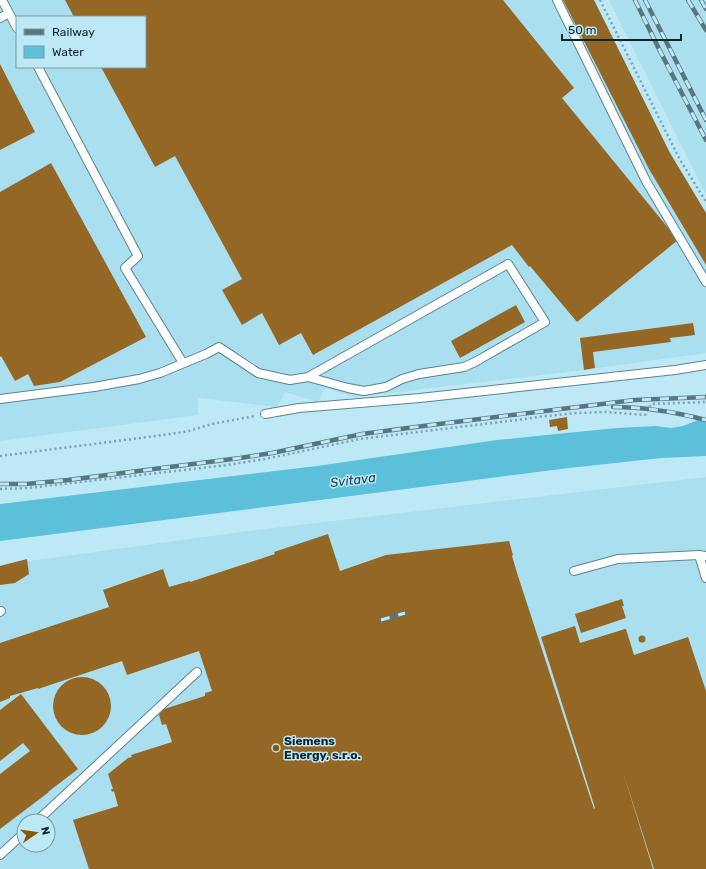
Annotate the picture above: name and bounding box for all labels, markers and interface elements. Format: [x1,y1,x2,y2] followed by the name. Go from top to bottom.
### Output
[16,16,146,68] legend
[562,16,681,42] scale bar
[568,23,596,37] text: 50 m
[52,25,95,39] text: Railway
[52,45,84,59] text: Water
[329,470,377,490] water label: Svitava
[284,734,361,762] place label: Siemens Energy, s.r.o.
[271,743,281,753] marker: Siemens Energy, s.r.o.
[16,813,56,853] north arrow
[38,826,52,836] text: N

